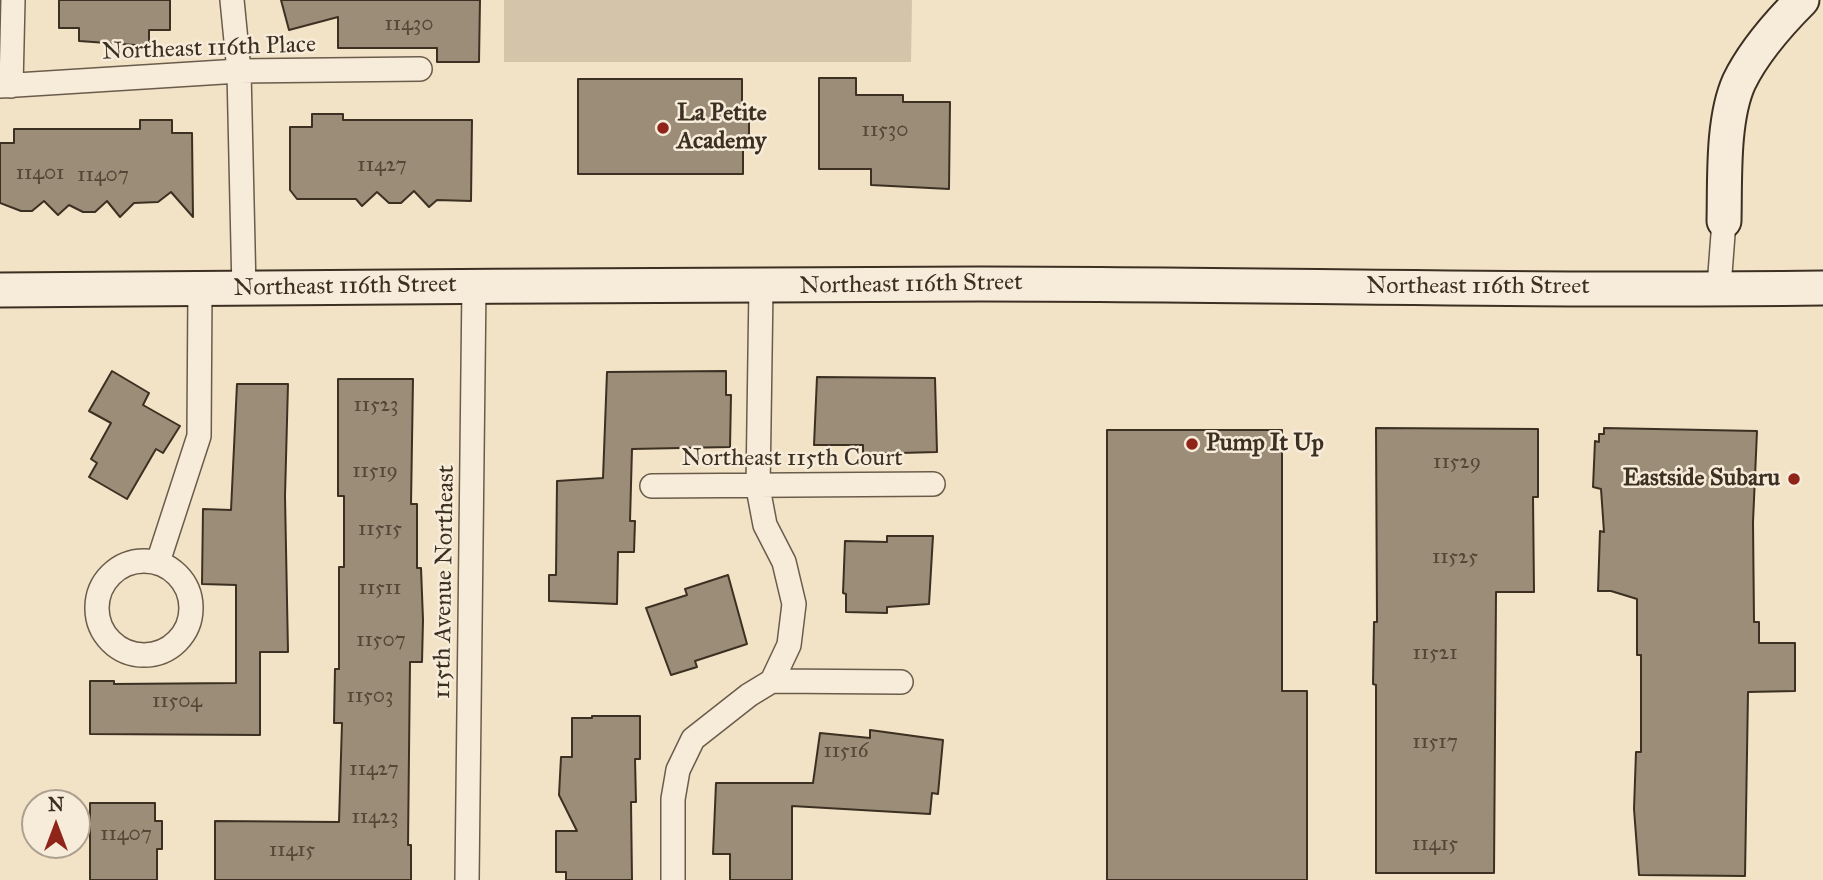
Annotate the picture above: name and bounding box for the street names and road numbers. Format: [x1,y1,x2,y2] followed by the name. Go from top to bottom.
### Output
[102,31,316,67] street label: Northeast 116th Place
[799,269,1023,301] street label: Northeast 116th Street
[233,271,457,303] street label: Northeast 116th Street
[1366,273,1590,301] street label: Northeast 116th Street
[681,445,903,473] street label: Northeast 115th Court
[429,465,461,699] street label: 115th Avenue Northeast

